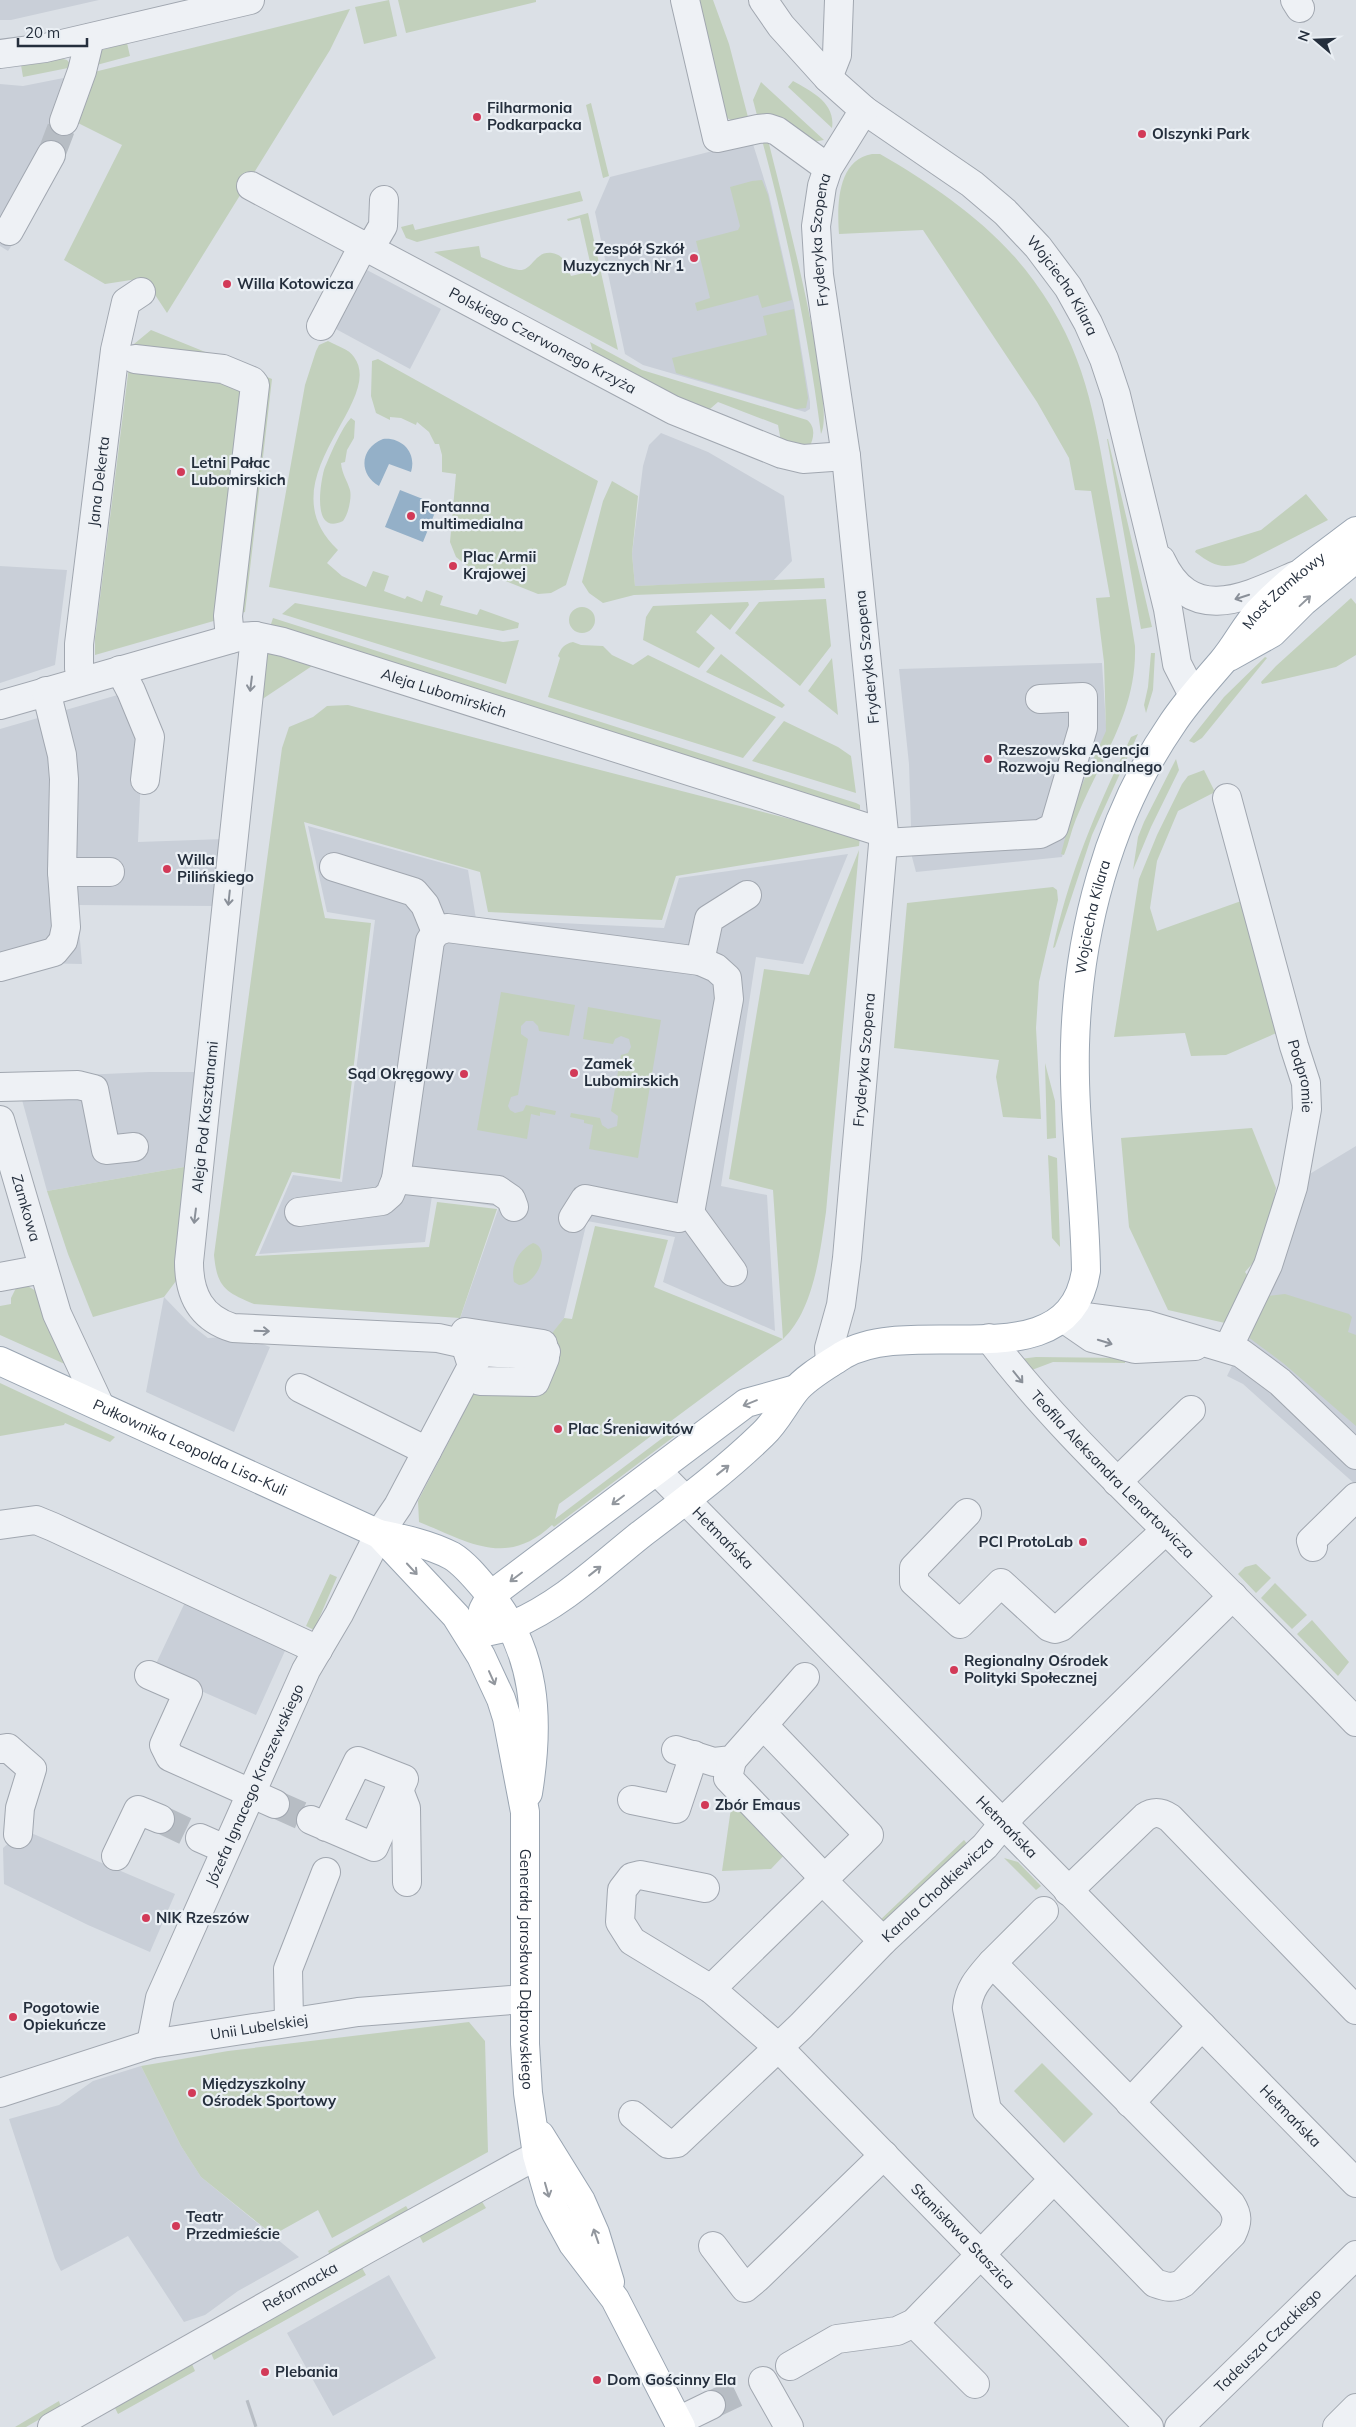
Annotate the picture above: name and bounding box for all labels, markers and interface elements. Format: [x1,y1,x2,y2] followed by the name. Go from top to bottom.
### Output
[18,15,86,47] scale bar
[1291,15,1341,65] north arrow
[25,23,60,42] text: 20 m
[1293,28,1314,44] text: N
[487,98,582,134] place label: Filharmonia Podkarpacka
[471,111,483,123] marker: Filharmonia Podkarpacka
[1152,124,1250,143] place label: Olszynki Park
[1136,128,1148,140] marker: Olszynki Park
[806,170,835,308] street label: Fryderyka Szopena
[1023,231,1102,338] street label: Wojciecha Kilara
[563,239,685,275] place label: Zespół Szkół Muzycznych Nr 1
[688,252,700,264] marker: Zespół Szkół Muzycznych Nr 1
[237,274,354,293] place label: Willa Kotowicza
[221,278,233,290] marker: Willa Kotowicza
[446,283,640,398] street label: Polskiego Czerwonego Krzyża
[83,435,113,528] street label: Jana Dekerta
[191,453,286,489] place label: Letni Pałac Lubomirskich
[175,466,187,478] marker: Letni Pałac Lubomirskich
[421,497,523,533] place label: Fontanna multimedialna
[405,510,417,522] marker: Fontanna multimedialna
[463,547,536,583] place label: Plac Armii Krajowej
[1238,547,1329,633] street label: Most Zamkowy
[447,560,459,572] marker: Plac Armii Krajowej
[850,589,883,725] street label: Fryderyka Szopena
[1234,592,1250,602] one-way arrow
[1298,595,1311,607] one-way arrow
[379,664,509,721] street label: Aleja Lubomirskich
[245,676,255,692] one-way arrow
[998,740,1162,776] place label: Rzeszowska Agencja Rozwoju Regionalnego
[982,753,994,765] marker: Rzeszowska Agencja Rozwoju Regionalnego
[177,850,254,886] place label: Willa Pilińskiego
[1071,857,1114,975] street label: Wojciecha Kilara
[161,863,173,875] marker: Willa Pilińskiego
[224,890,233,906] one-way arrow
[848,992,879,1127] street label: Fryderyka Szopena
[1284,1037,1317,1113] street label: Podpromie
[187,1040,222,1194] street label: Aleja Pod Kasztanami
[584,1054,679,1090] place label: Zamek Lubomirskich
[348,1064,455,1083] place label: Sąd Okręgowy
[568,1067,580,1079] marker: Zamek Lubomirskich
[458,1068,470,1080] marker: Sąd Okręgowy
[8,1172,45,1244] street label: Zamkowa
[190,1208,200,1224] one-way arrow
[254,1326,270,1335] one-way arrow
[1097,1338,1113,1348] one-way arrow
[1013,1370,1024,1383] one-way arrow
[1027,1386,1199,1562] street label: Teofila Aleksandra Lenartowicza
[90,1395,291,1500] street label: Pułkownika Leopolda Lisa-Kuli
[743,1399,758,1408] one-way arrow
[568,1419,694,1438] place label: Plac Śreniawitów
[552,1423,564,1435] marker: Plac Śreniawitów
[716,1465,730,1475] one-way arrow
[611,1495,625,1505] one-way arrow
[688,1503,758,1573] street label: Hetmańska
[979,1532,1073,1551] place label: PCI ProtoLab
[1077,1536,1089,1548] marker: PCI ProtoLab
[406,1563,418,1576] one-way arrow
[588,1566,601,1577] one-way arrow
[509,1572,523,1582] one-way arrow
[964,1651,1109,1687] place label: Regionalny Ośrodek Polityki Społecznej
[948,1664,960,1676] marker: Regionalny Ośrodek Polityki Społecznej
[488,1670,497,1685] one-way arrow
[201,1681,308,1889] street label: Józefa Ignacego Kraszewskiego
[972,1792,1042,1862] street label: Hetmańska
[715,1795,800,1814] place label: Zbór Emaus
[699,1799,711,1811] marker: Zbór Emaus
[878,1833,997,1946] street label: Karola Chodkiewicza
[516,1849,538,2090] street label: Generała Jarosława Dąbrowskiego
[156,1908,250,1927] place label: NIK Rzeszów
[140,1912,152,1924] marker: NIK Rzeszów
[23,1998,106,2034] place label: Pogotowie Opiekuńcze
[209,2010,309,2044] street label: Unii Lubelskiej
[7,2011,19,2023] marker: Pogotowie Opiekuńcze
[202,2074,337,2110] place label: Międzyszkolny Ośrodek Sportowy
[1256,2081,1325,2151] street label: Hetmańska
[186,2087,198,2099] marker: Międzyszkolny Ośrodek Sportowy
[907,2179,1019,2293] street label: Stanisława Staszica
[542,2181,552,2197] one-way arrow
[186,2207,280,2243] place label: Teatr Przedmieście
[170,2220,182,2232] marker: Teatr Przedmieście
[590,2228,600,2244] one-way arrow
[259,2258,341,2315] street label: Reformacka
[1210,2284,1325,2397] street label: Tadeusza Czackiego
[275,2362,338,2381] place label: Plebania
[259,2366,271,2378] marker: Plebania
[607,2370,736,2389] place label: Dom Gościnny Ela
[591,2374,603,2386] marker: Dom Gościnny Ela

